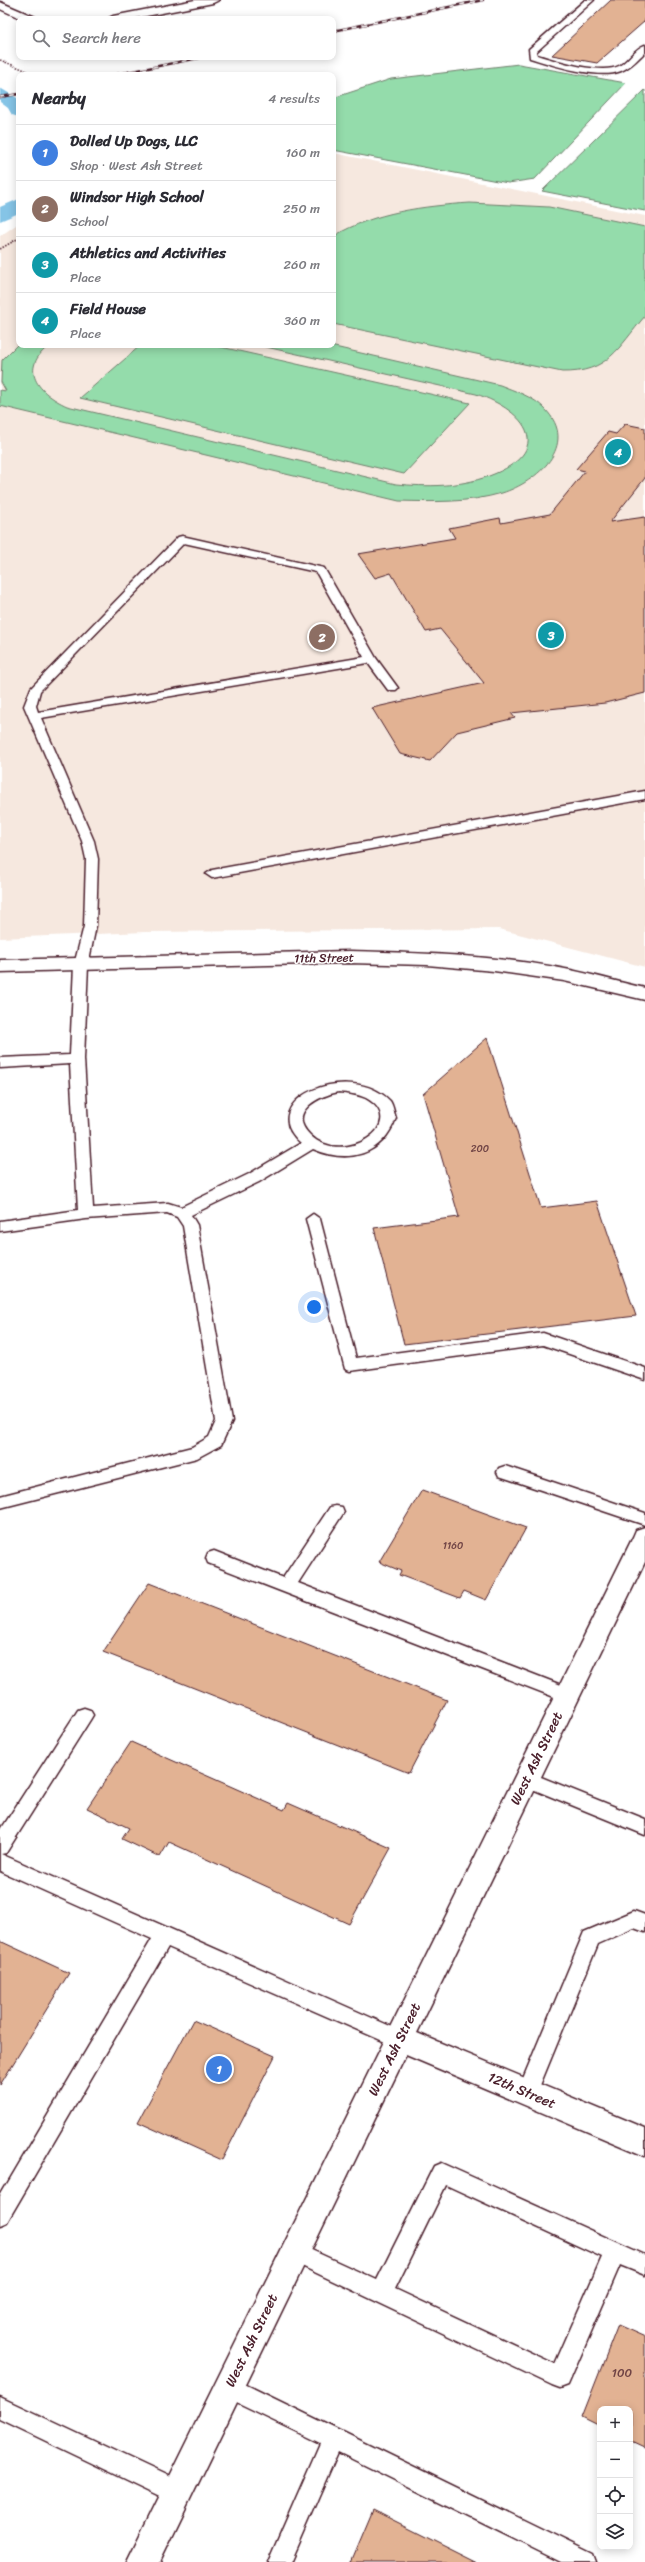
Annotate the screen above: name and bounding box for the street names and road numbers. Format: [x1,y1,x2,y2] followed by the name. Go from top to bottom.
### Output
[294,946,354,970] street label: 11th Street
[503,1707,570,1809] street label: West Ash Street
[361,1998,428,2100] street label: West Ash Street
[484,2065,560,2116] street label: 12th Street
[218,2289,285,2391] street label: West Ash Street

